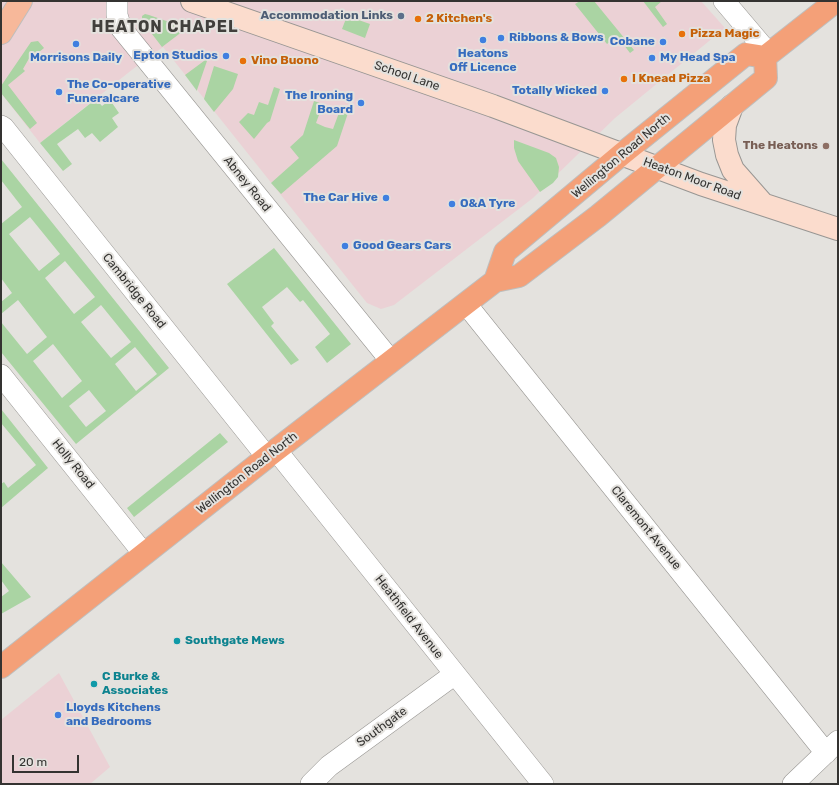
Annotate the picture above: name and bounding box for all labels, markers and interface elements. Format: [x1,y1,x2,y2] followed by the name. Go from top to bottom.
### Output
[261,9,393,23] place label: Accommodation Links
[396,11,406,21] marker: Accommodation Links
[426,12,492,26] place label: 2 Kitchen's
[413,14,423,24] marker: 2 Kitchen's
[92,17,238,37] district label: HEATON CHAPEL
[690,27,760,41] place label: Pizza Magic
[677,29,687,39] marker: Pizza Magic
[509,31,604,45] place label: Ribbons & Bows
[496,33,506,43] marker: Ribbons & Bows
[478,35,488,45] marker: Heatons Off Licence
[610,35,655,49] place label: Cobane
[658,37,668,47] marker: Cobane
[71,39,81,49] marker: Morrisons Daily
[449,47,517,75] place label: Heatons Off Licence
[133,49,218,63] place label: Epton Studios
[30,51,122,65] place label: Morrisons Daily
[221,51,231,61] marker: Epton Studios
[660,51,736,65] place label: My Head Spa
[647,53,657,63] marker: My Head Spa
[251,54,319,68] place label: Vino Buono
[238,56,248,66] marker: Vino Buono
[372,58,442,94] street label: School Lane
[632,72,710,86] place label: I Knead Pizza
[619,74,629,84] marker: I Knead Pizza
[67,78,171,106] place label: The Co-operative Funeralcare
[512,84,597,98] place label: Totally Wicked
[600,86,610,96] marker: Totally Wicked
[54,87,64,97] marker: The Co-operative Funeralcare
[285,89,353,117] place label: The Ironing Board
[356,98,366,108] marker: The Ironing Board
[569,111,673,201] street label: Wellington Road North
[743,139,818,153] place label: The Heatons
[821,141,831,151] marker: The Heatons
[220,153,274,215] street label: Abney Road
[641,155,743,203] street label: Heaton Moor Road
[303,191,378,205] place label: The Car Hive
[381,193,391,203] marker: The Car Hive
[460,197,515,211] place label: O&A Tyre
[447,199,457,209] marker: O&A Tyre
[353,239,452,253] place label: Good Gears Cars
[340,241,350,251] marker: Good Gears Cars
[99,251,169,331] street label: Cambridge Road
[194,429,300,517] street label: Wellington Road North
[49,436,97,492] street label: Holly Road
[608,483,684,573] street label: Claremont Avenue
[372,572,446,662] street label: Heathfield Avenue
[185,634,285,648] place label: Southgate Mews
[172,636,182,646] marker: Southgate Mews
[102,670,168,698] place label: C Burke & Associates
[89,679,99,689] marker: C Burke & Associates
[66,701,161,729] place label: Lloyds Kitchens and Bedrooms
[354,704,410,750] street label: Southgate
[53,710,63,720] marker: Lloyds Kitchens and Bedrooms
[14,747,81,773] scale bar
[19,755,47,769] text: 20 m

